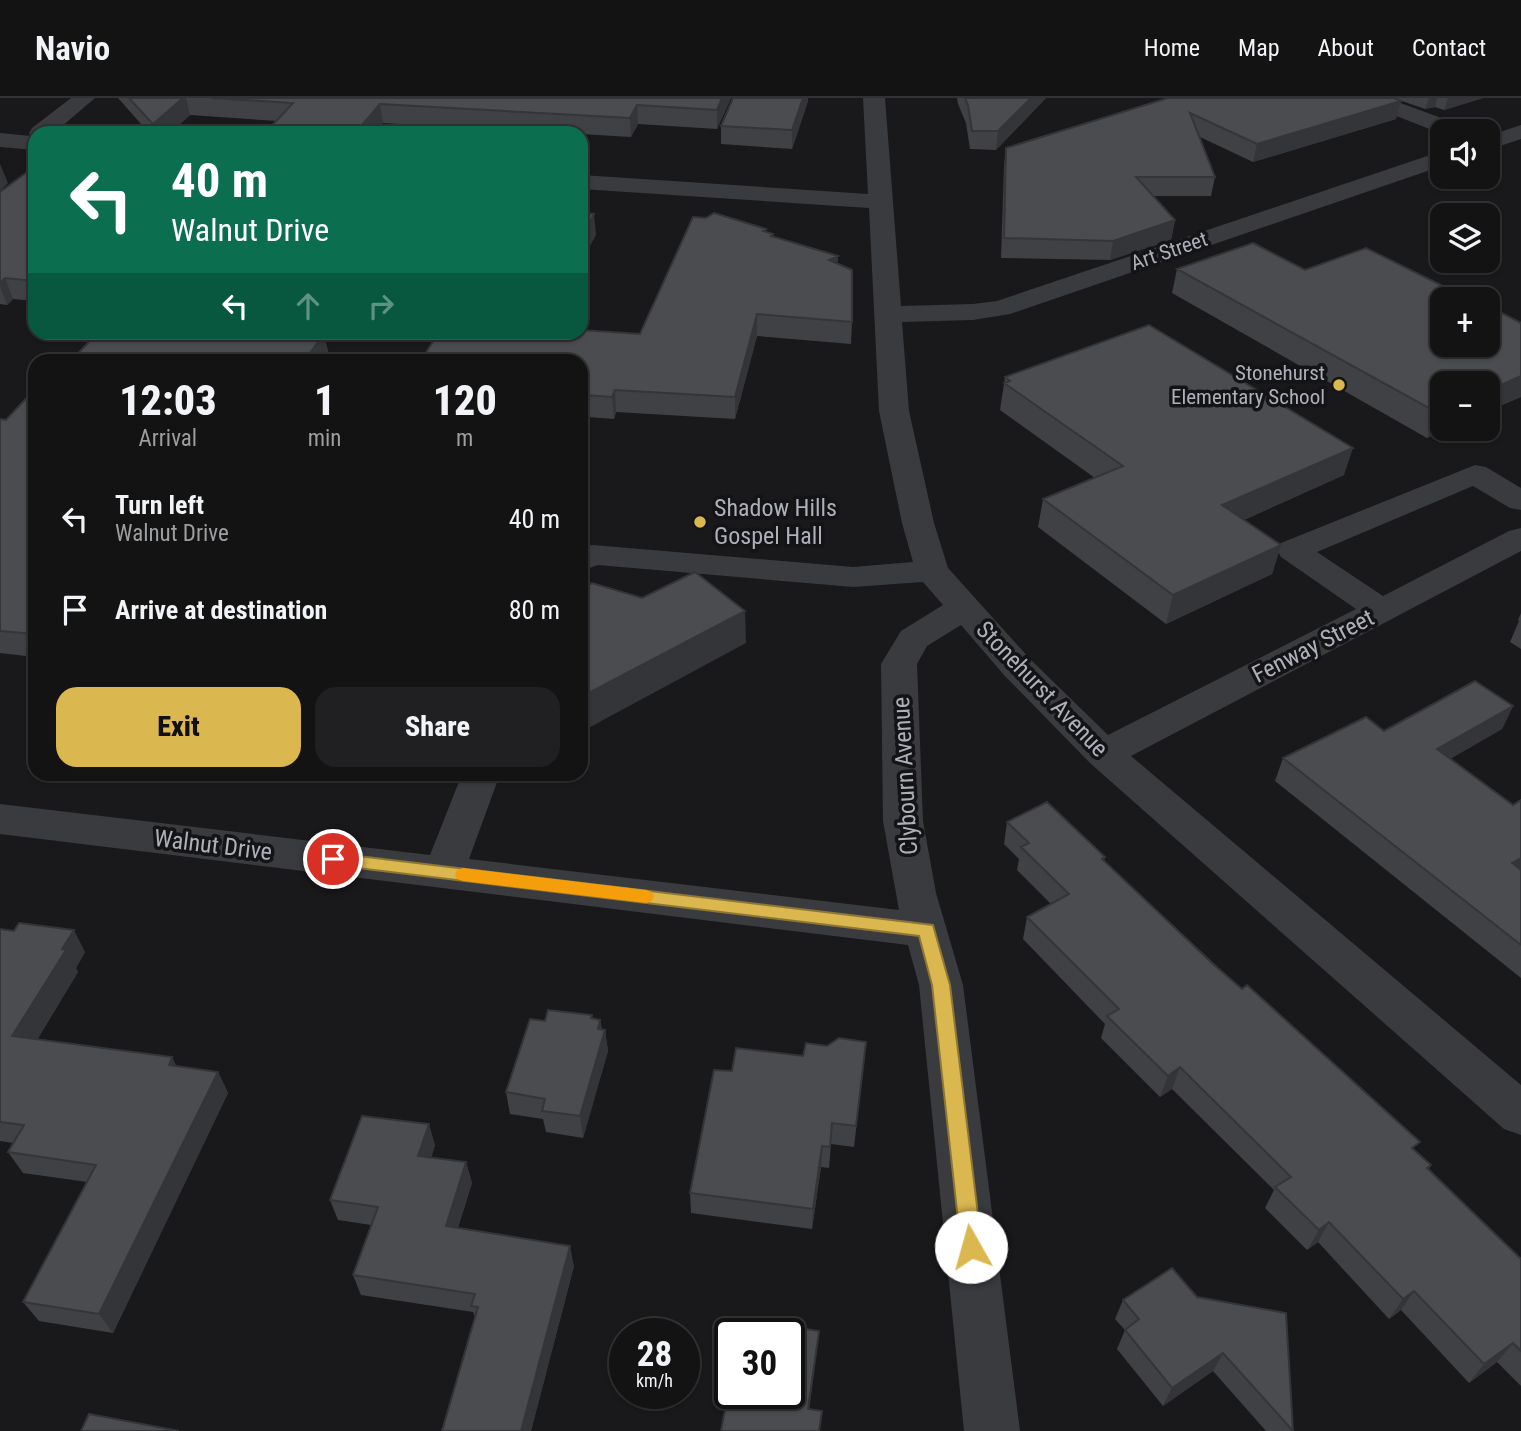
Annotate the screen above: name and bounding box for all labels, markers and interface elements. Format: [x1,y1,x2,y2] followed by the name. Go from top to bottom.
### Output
[35,29,110,68] text: Navio
[1144,34,1200,62] text: Home
[1238,34,1280,62] text: Map
[1318,34,1374,62] text: About
[1412,34,1486,62] text: Contact
[1430,119,1500,441] map controls
[1430,119,1500,189] button: sound
[171,152,268,209] text: 40 m
[56,154,147,245] icon: left
[1430,203,1500,273] button: layers
[171,211,329,249] text: Walnut Drive
[1128,227,1210,275] street label: Art Street
[216,287,254,325] icon: left
[289,287,327,325] icon: ahead
[362,287,400,325] icon: right
[1430,287,1500,357] button: +
[1171,361,1325,409] place label: Stonehurst Elementary School
[1430,371,1500,441] button: −
[119,376,216,425] text: 12:03
[314,376,335,425] text: 1
[433,376,497,425] text: 120
[1331,377,1347,393] marker: Stonehurst Elementary School
[139,425,197,452] text: Arrival
[308,425,341,452] text: min
[456,425,473,452] text: m
[115,490,204,520] text: Turn left
[714,494,837,550] place label: Shadow Hills Gospel Hall
[56,500,94,538] icon: left
[509,504,560,534] text: 40 m
[692,514,708,530] marker: Shadow Hills Gospel Hall
[115,520,229,547] text: Walnut Drive
[56,591,94,629] icon: arrive
[115,595,327,625] text: Arrive at destination
[509,595,560,625] text: 80 m
[1247,603,1379,689] street label: Fenway Street
[970,615,1114,763] street label: Stonehurst Avenue
[56,687,301,767] button: Exit
[315,687,560,767] button: Share
[887,696,923,856] street label: Clybourn Avenue
[152,824,274,866] street label: Walnut Drive
[303,829,363,889] pin
[314,840,352,878] icon: arrive
[934,1210,1008,1284] position arrow
[714,1318,805,1409] speed limit sign: 30
[637,1334,672,1375] text: 28
[636,1370,673,1391] text: km/h

